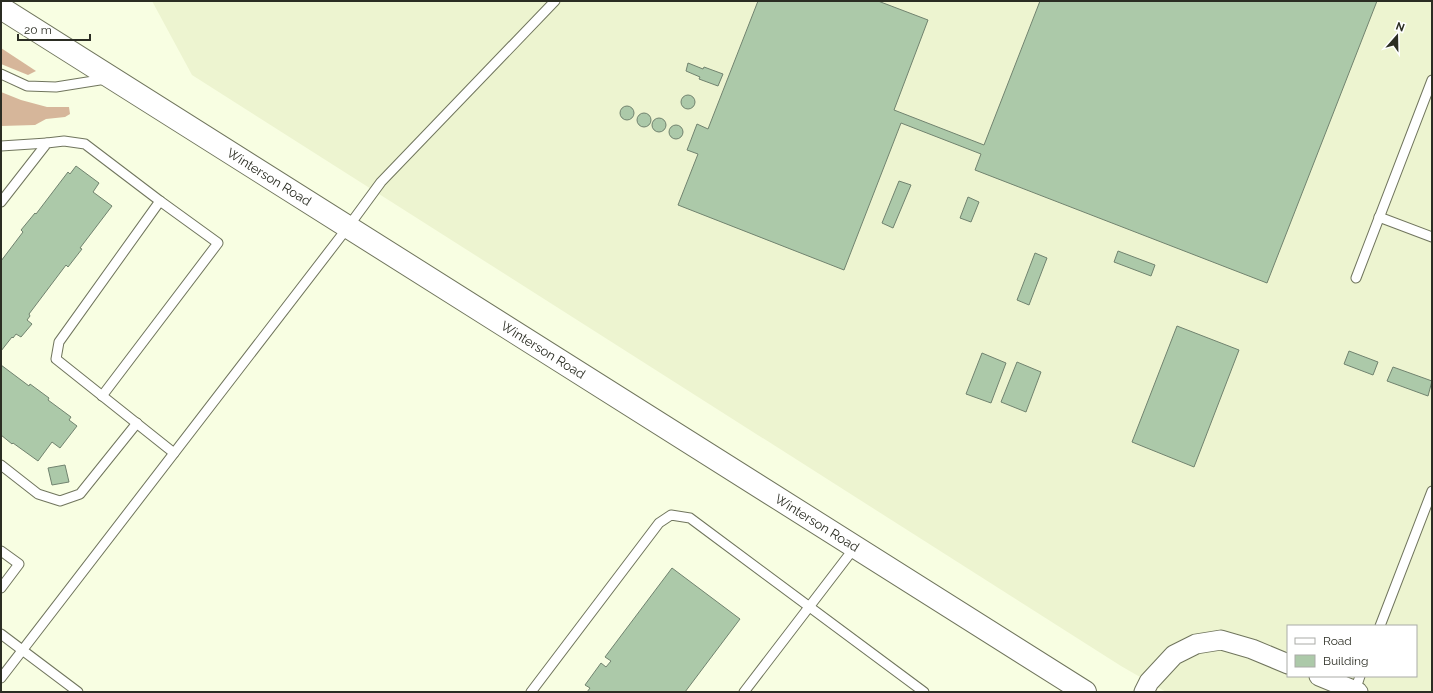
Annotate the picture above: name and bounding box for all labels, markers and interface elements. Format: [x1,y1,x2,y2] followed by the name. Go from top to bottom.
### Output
[18,16,90,42] scale bar
[1377,16,1417,56] north arrow
[1394,20,1406,35] text: N
[24,23,52,37] text: 20 m
[224,145,314,209] street label: Winterson Road
[498,318,588,382] street label: Winterson Road
[772,491,862,555] street label: Winterson Road
[1287,625,1417,677] legend
[1323,634,1352,648] text: Road
[1323,654,1369,668] text: Building

